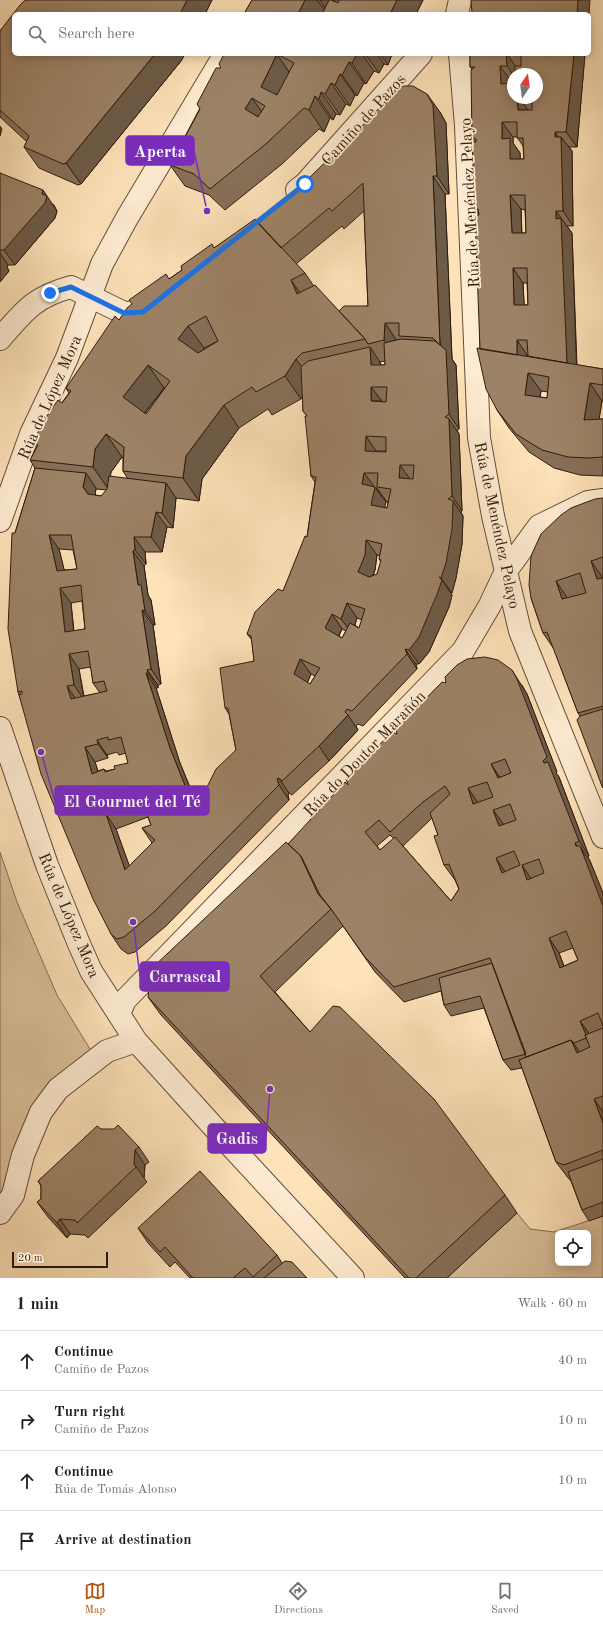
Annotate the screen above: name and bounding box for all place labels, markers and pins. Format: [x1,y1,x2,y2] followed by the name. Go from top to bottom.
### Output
[126,136,194,165] callout: Aperta
[55,786,209,815] callout: El Gourmet del Té
[140,962,229,991] callout: Carrascal
[208,1124,266,1153] callout: Gadis

